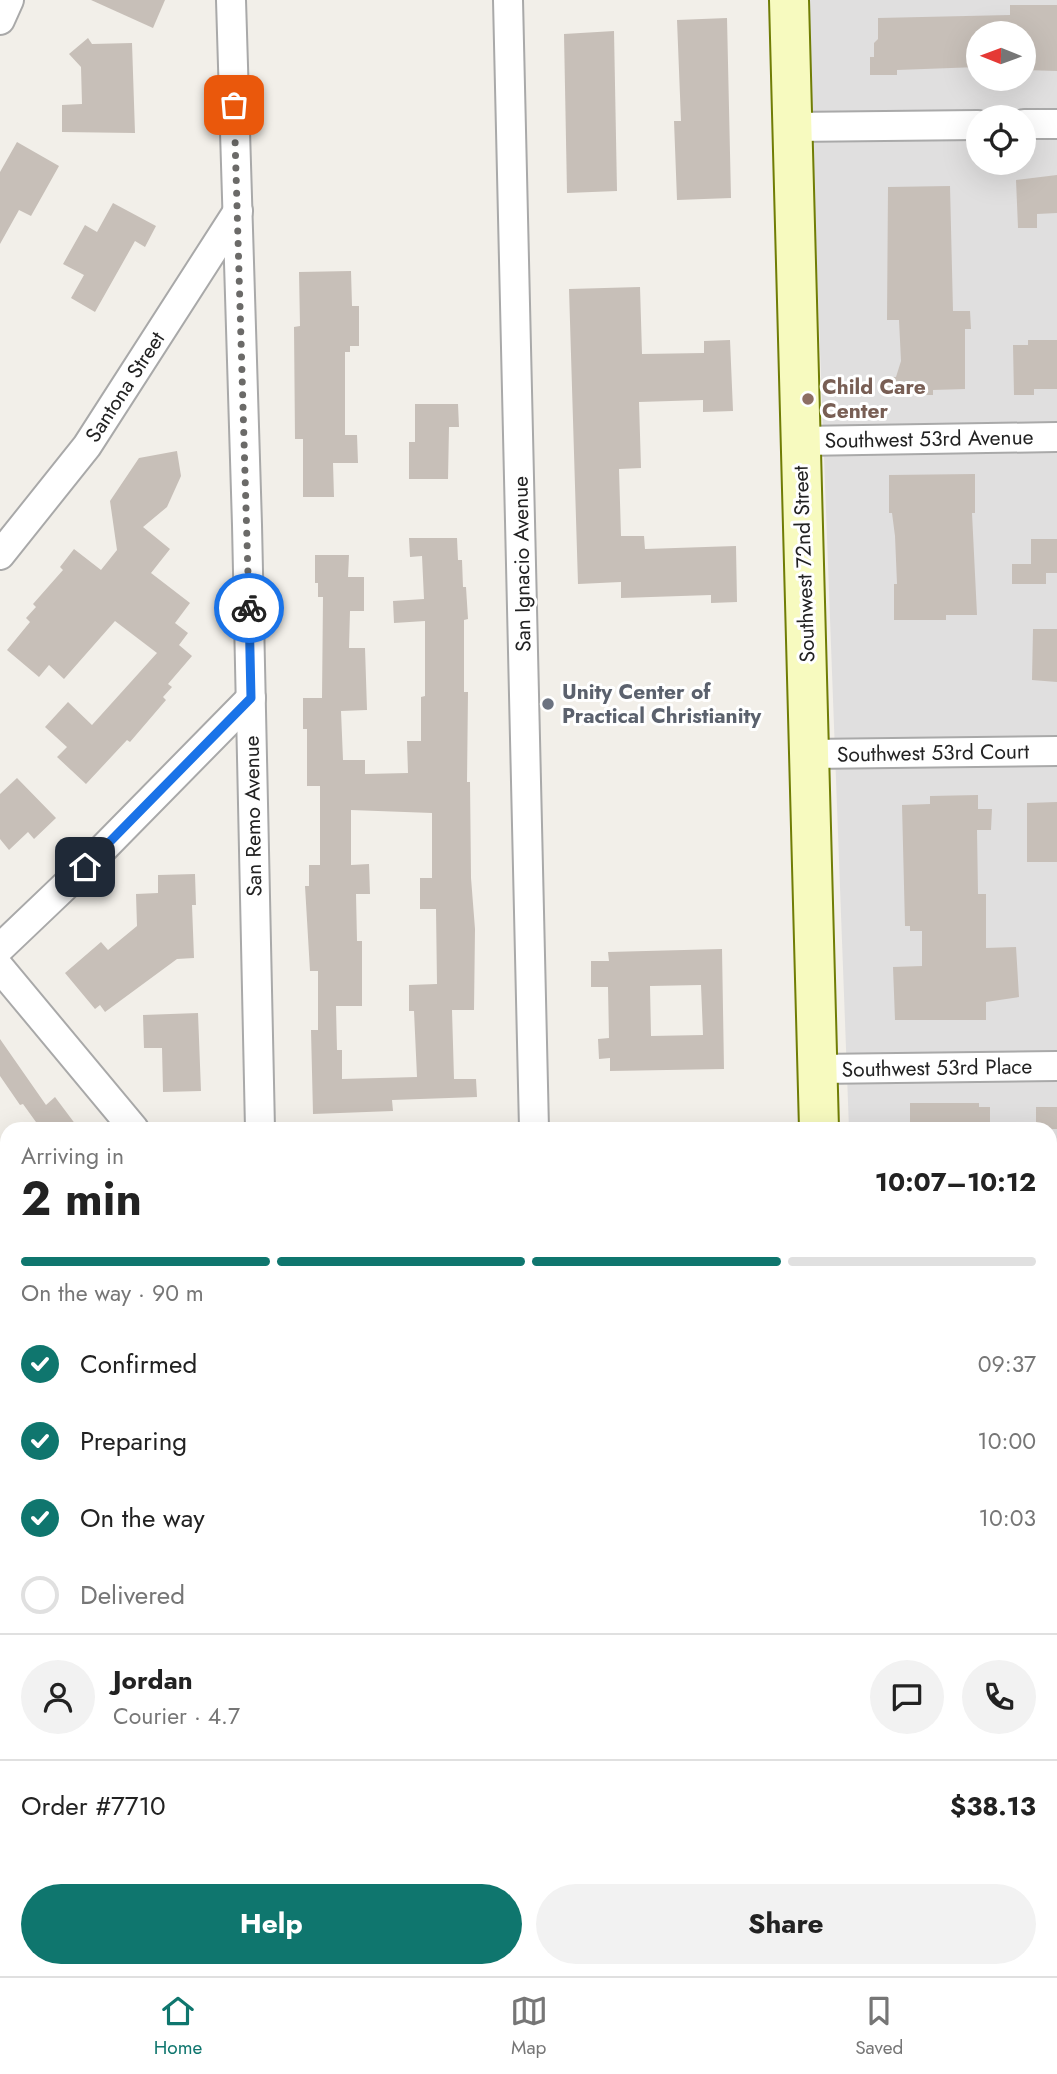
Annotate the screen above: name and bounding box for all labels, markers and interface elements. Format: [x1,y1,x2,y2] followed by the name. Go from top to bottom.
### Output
[966,21,1036,91] north arrow
[966,21,1036,175] map controls
[204,75,264,135] pin
[215,86,253,124] icon: bag
[966,105,1036,175] button: locate
[78,326,172,448] street label: Santona Street
[822,372,926,426] place label: Child Care Center
[800,391,816,407] marker: Child Care Center
[824,422,1034,456] street label: Southwest 53rd Avenue
[786,465,822,663] street label: Southwest 72nd Street
[505,476,539,652] street label: San Ignacio Avenue
[214,573,284,643] courier
[230,589,268,627] icon: bike
[562,677,762,731] place label: Unity Center of Practical Christianity
[540,696,556,712] marker: Unity Center of Practical Christianity
[237,735,269,897] street label: San Remo Avenue
[837,736,1029,770] street label: Southwest 53rd Court
[55,837,115,897] pin
[66,848,104,886] icon: home
[841,1051,1033,1085] street label: Southwest 53rd Place
[21,1139,124,1173] text: Arriving in
[875,1163,1036,1201] text: 10:07–10:12
[21,1166,142,1232] text: 2 min
[21,1276,204,1310] text: On the way · 90 m
[21,1345,59,1383] icon: check
[80,1345,197,1383] text: Confirmed
[978,1347,1036,1381] text: 09:37
[21,1422,59,1460] icon: check
[80,1422,187,1460] text: Preparing
[977,1424,1036,1458] text: 10:00
[21,1499,59,1537] icon: check
[80,1499,205,1537] text: On the way
[979,1501,1036,1535] text: 10:03
[80,1576,185,1614] text: Delivered
[21,1660,95,1734] button: person
[870,1660,944,1734] button: chat
[962,1660,1036,1734] button: phone
[113,1661,193,1699] text: Jordan
[113,1699,240,1733] text: Courier · 4.7
[21,1787,166,1825] text: Order #7710
[950,1787,1036,1825] text: $38.13
[21,1884,522,1964] button: Help
[536,1884,1036,1964] button: Share
[154,1992,202,2061] tab: Home
[510,1992,548,2061] tab: Map
[855,1992,903,2061] tab: Saved

